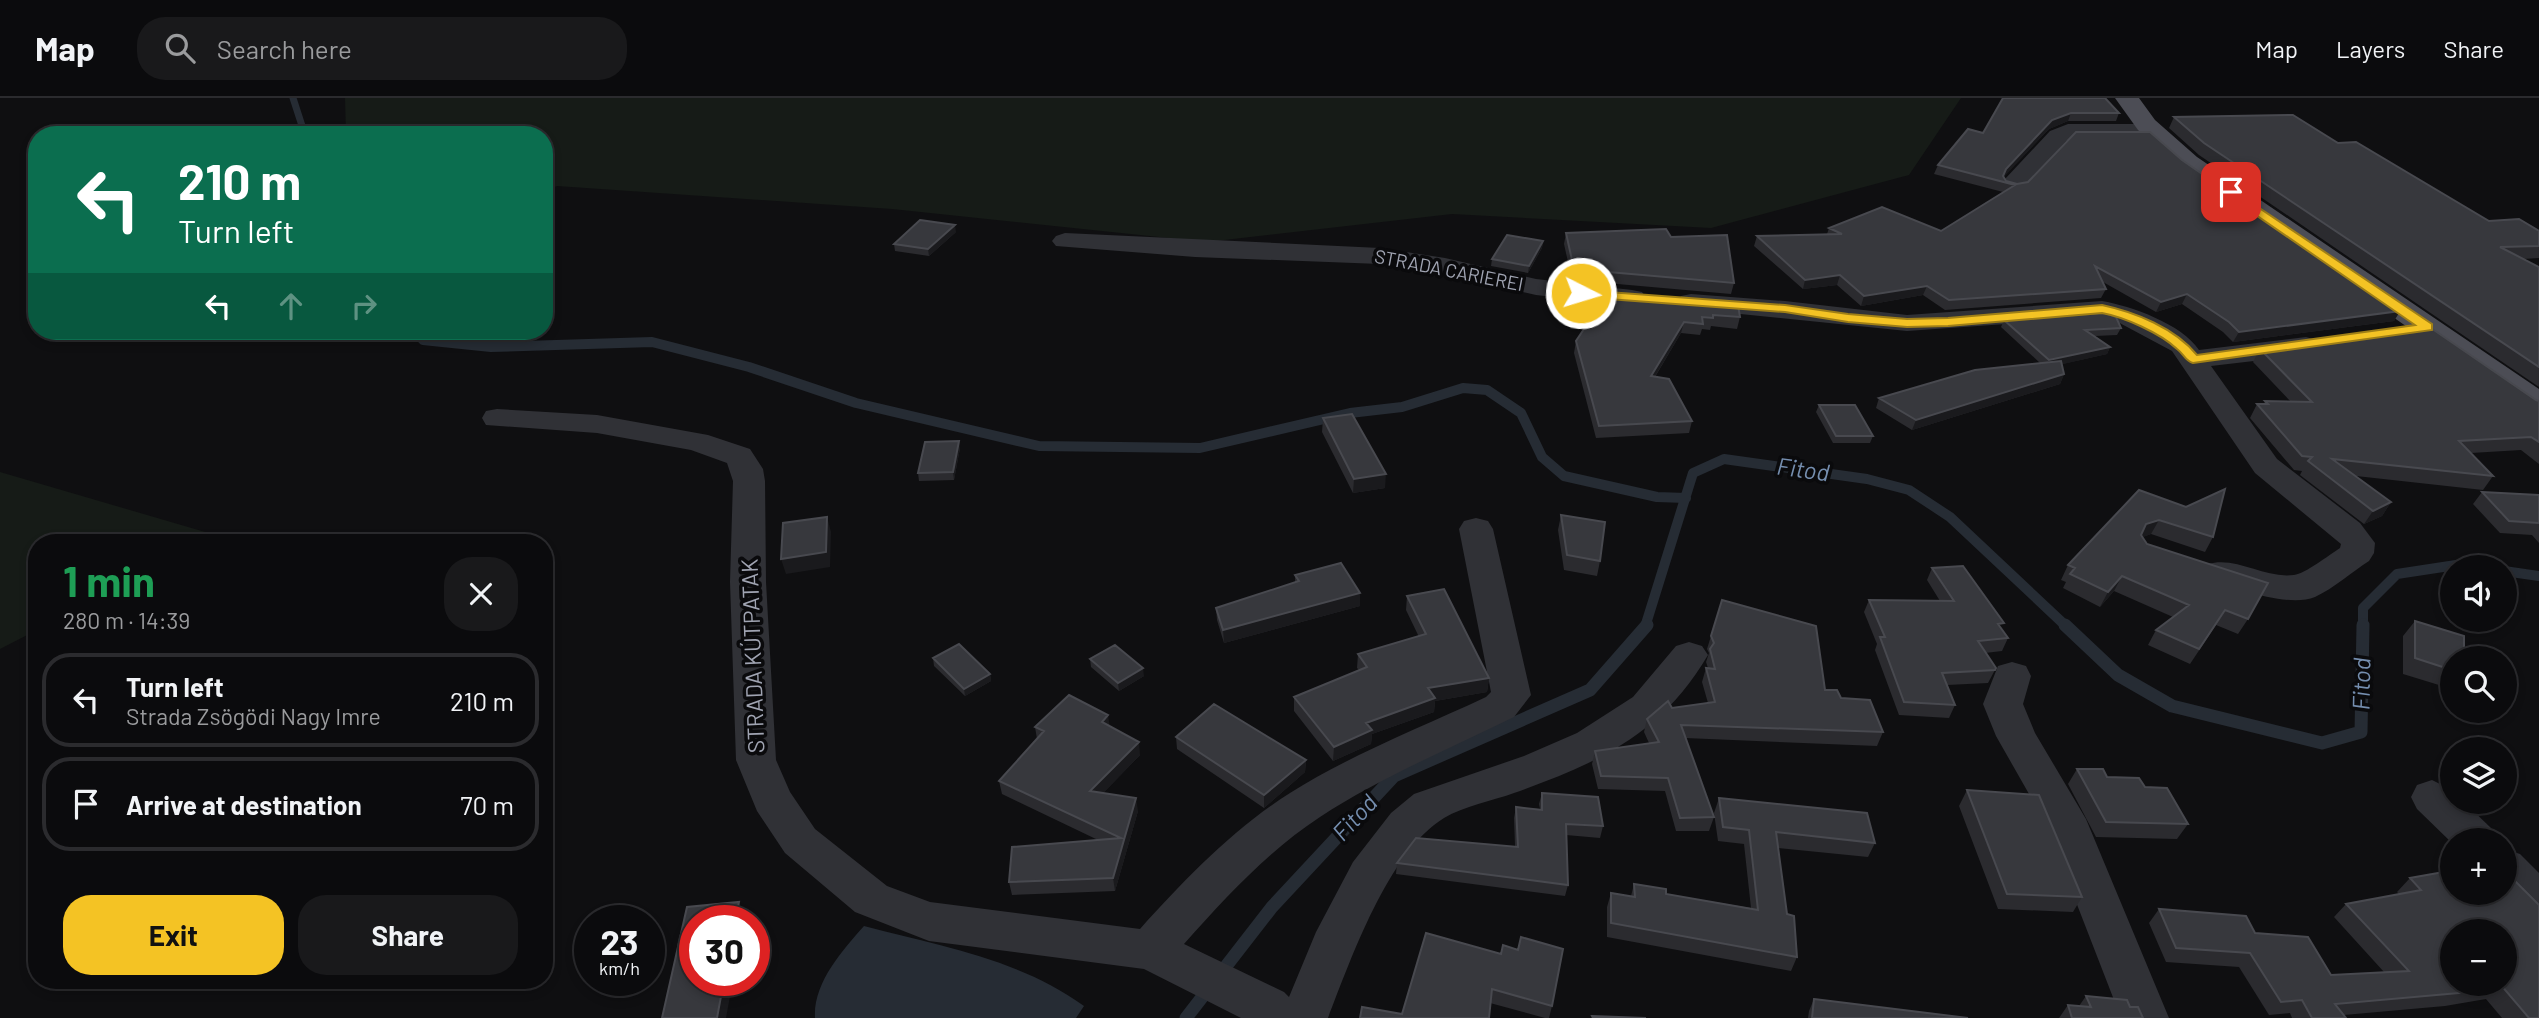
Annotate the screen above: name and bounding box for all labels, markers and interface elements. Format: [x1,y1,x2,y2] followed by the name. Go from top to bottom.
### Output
[137,17,627,80] search box
[35,28,95,68] text: Map
[161,29,199,67] icon: search
[217,33,352,64] text: Search here
[2255,34,2298,63] text: Map
[2336,34,2405,63] text: Layers
[2443,34,2504,63] text: Share
[178,151,301,210] text: 210 m
[63,154,154,245] icon: left
[2201,162,2261,222] pin
[2212,173,2250,211] icon: arrive
[178,211,295,249] text: Turn left
[1373,244,1525,295] street label: STRADA CARIEREI
[1544,256,1618,330] position arrow
[199,287,237,325] icon: left
[272,287,310,325] icon: ahead
[345,287,383,325] icon: right
[1775,450,1832,487] water label: Fitod
[63,555,155,605] text: 1 min
[2440,555,2517,996] map controls
[2440,555,2517,632] button: sound
[444,557,518,631] button: close
[735,558,769,754] street label: STRADA KÚTPATAK
[63,606,190,634] text: 280 m · 14:39
[2440,646,2517,723] button: search
[2346,657,2375,711] water label: Fitod
[126,671,224,702] text: Turn left
[67,681,105,719] icon: left
[450,685,514,716] text: 210 m
[126,702,381,730] text: Strada Zsögödi Nagy Imre
[2440,737,2517,814] button: layers
[67,785,105,823] icon: arrive
[1325,788,1383,846] water label: Fitod
[126,789,362,820] text: Arrive at destination
[460,789,514,820] text: 70 m
[2440,828,2517,905] button: +
[63,895,284,975] button: Exit
[298,895,518,975] button: Share
[679,905,770,996] speed limit sign: 30
[2440,919,2517,996] button: −
[600,920,639,962] text: 23
[599,957,640,979] text: km/h

